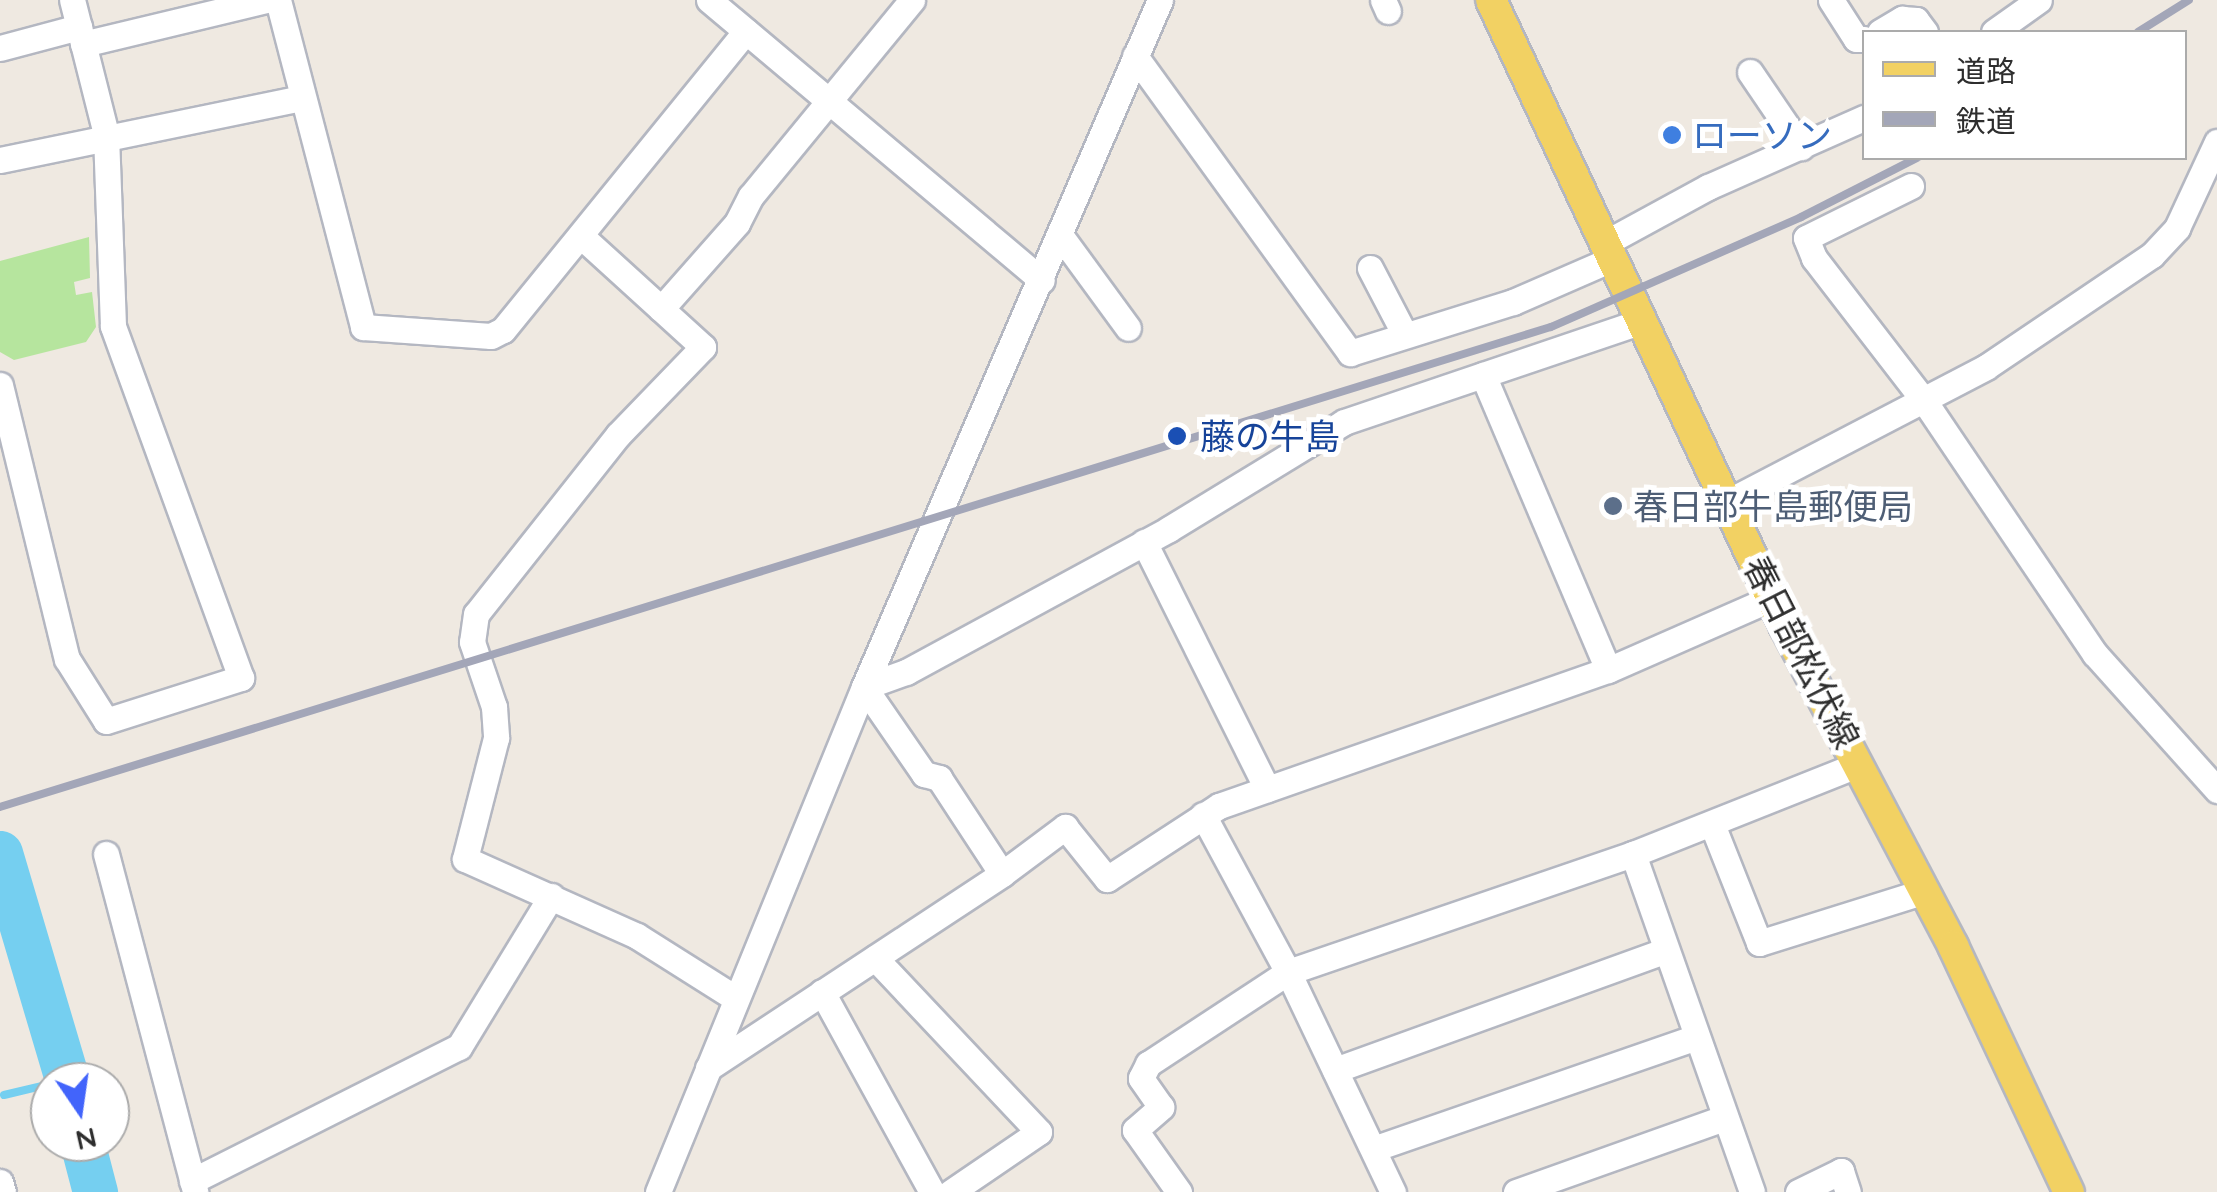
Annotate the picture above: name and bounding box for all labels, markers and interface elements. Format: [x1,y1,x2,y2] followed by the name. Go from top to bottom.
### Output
[1862,30,2187,160] legend
[1956,52,2016,90] text: 道路
[1956,102,2016,140] text: 鉄道
[1692,114,1832,156] place label: ローソン
[1661,124,1683,146] marker: ローソン
[1200,415,1340,457] place label: 藤の牛島
[1164,423,1190,449] marker: 藤の牛島
[1633,485,1913,527] place label: 春日部牛島郵便局
[1602,495,1624,517] marker: 春日部牛島郵便局
[1736,549,1868,755] street label: 春日部松伏線
[30,1062,130,1162] north arrow
[72,1120,100,1159] text: N

